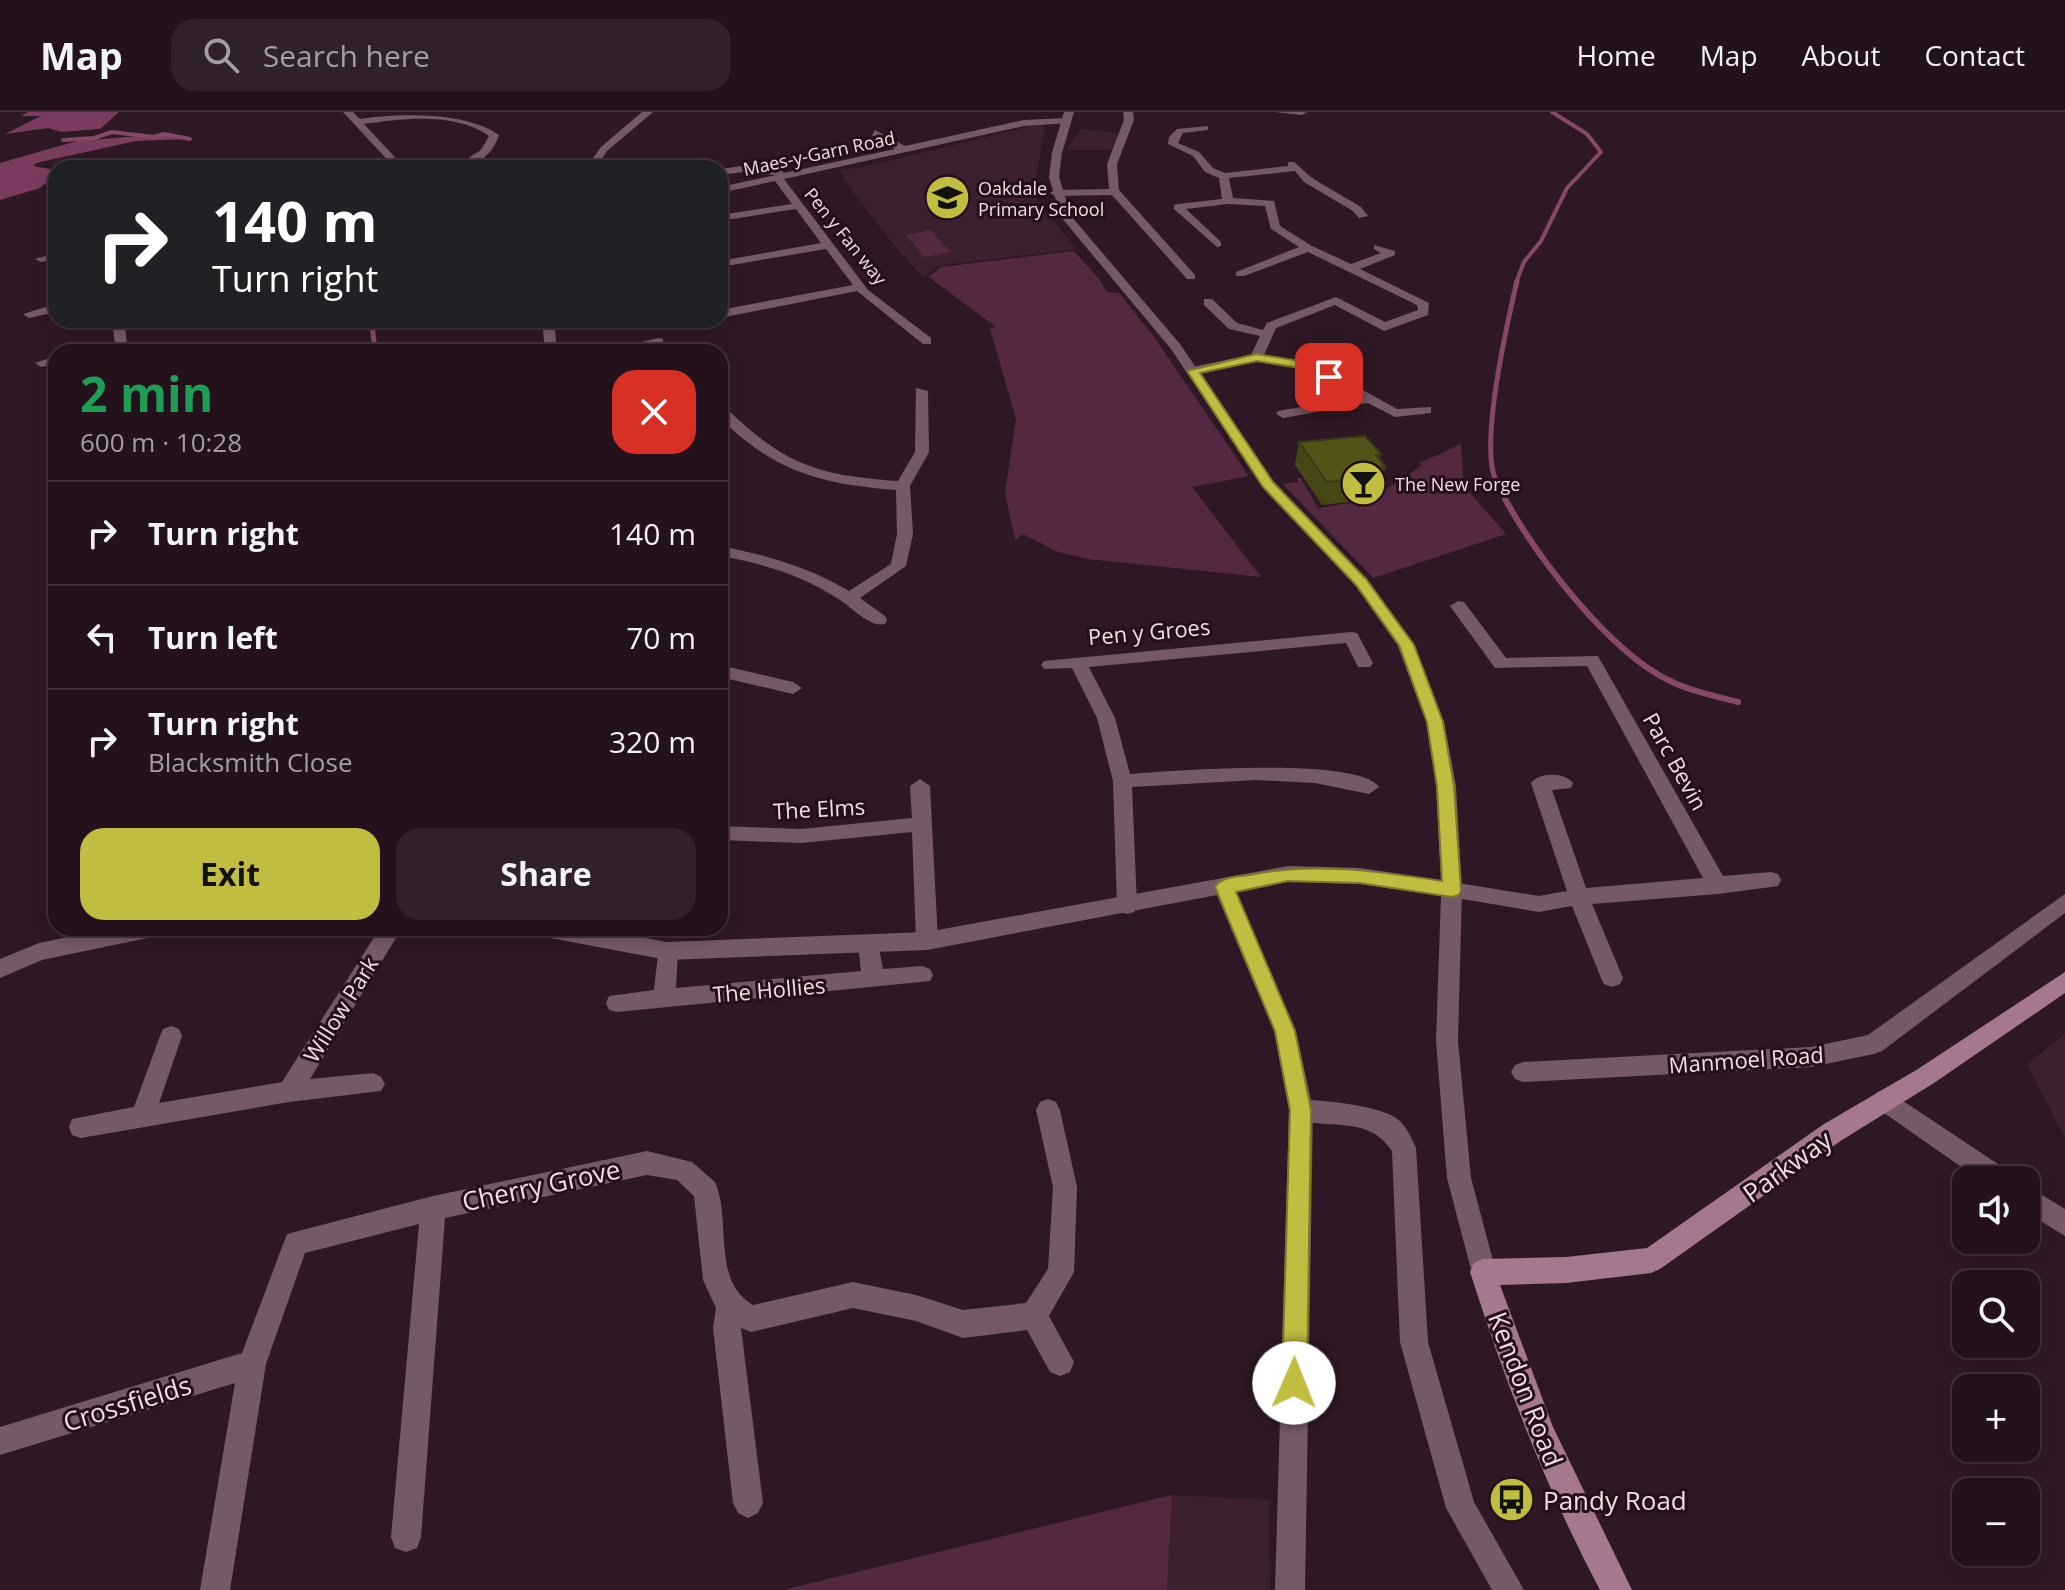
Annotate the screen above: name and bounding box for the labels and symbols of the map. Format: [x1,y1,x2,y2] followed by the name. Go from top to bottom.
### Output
[741,125,897,181] street label: Maes-y-Garn Road
[923,174,971,222] school or university icon: Oakdale Primary School
[978,176,1104,221] place label: Oakdale Primary School
[799,182,893,290] street label: Pen y Fan way
[1295,343,1363,411] pin
[1340,460,1388,508] bar icon: The New Forge
[1395,472,1520,496] place label: The New Forge
[1087,611,1211,651] street label: Pen y Groes
[1637,707,1715,815] street label: Parc Bevin
[772,791,866,825] street label: The Elms
[296,950,384,1067] street label: Willow Park
[712,969,826,1009] street label: The Hollies
[1668,1039,1824,1079] street label: Manmoel Road
[1735,1121,1840,1211] street label: Parkway
[459,1151,623,1219] street label: Cherry Grove
[1480,1307,1572,1471] street label: Kendon Road
[1252,1341,1336,1425] position arrow
[59,1366,195,1440] street label: Crossfields
[1488,1476,1536,1524] bus stop icon: Pandy Road
[1543,1482,1687,1518] place label: Pandy Road

